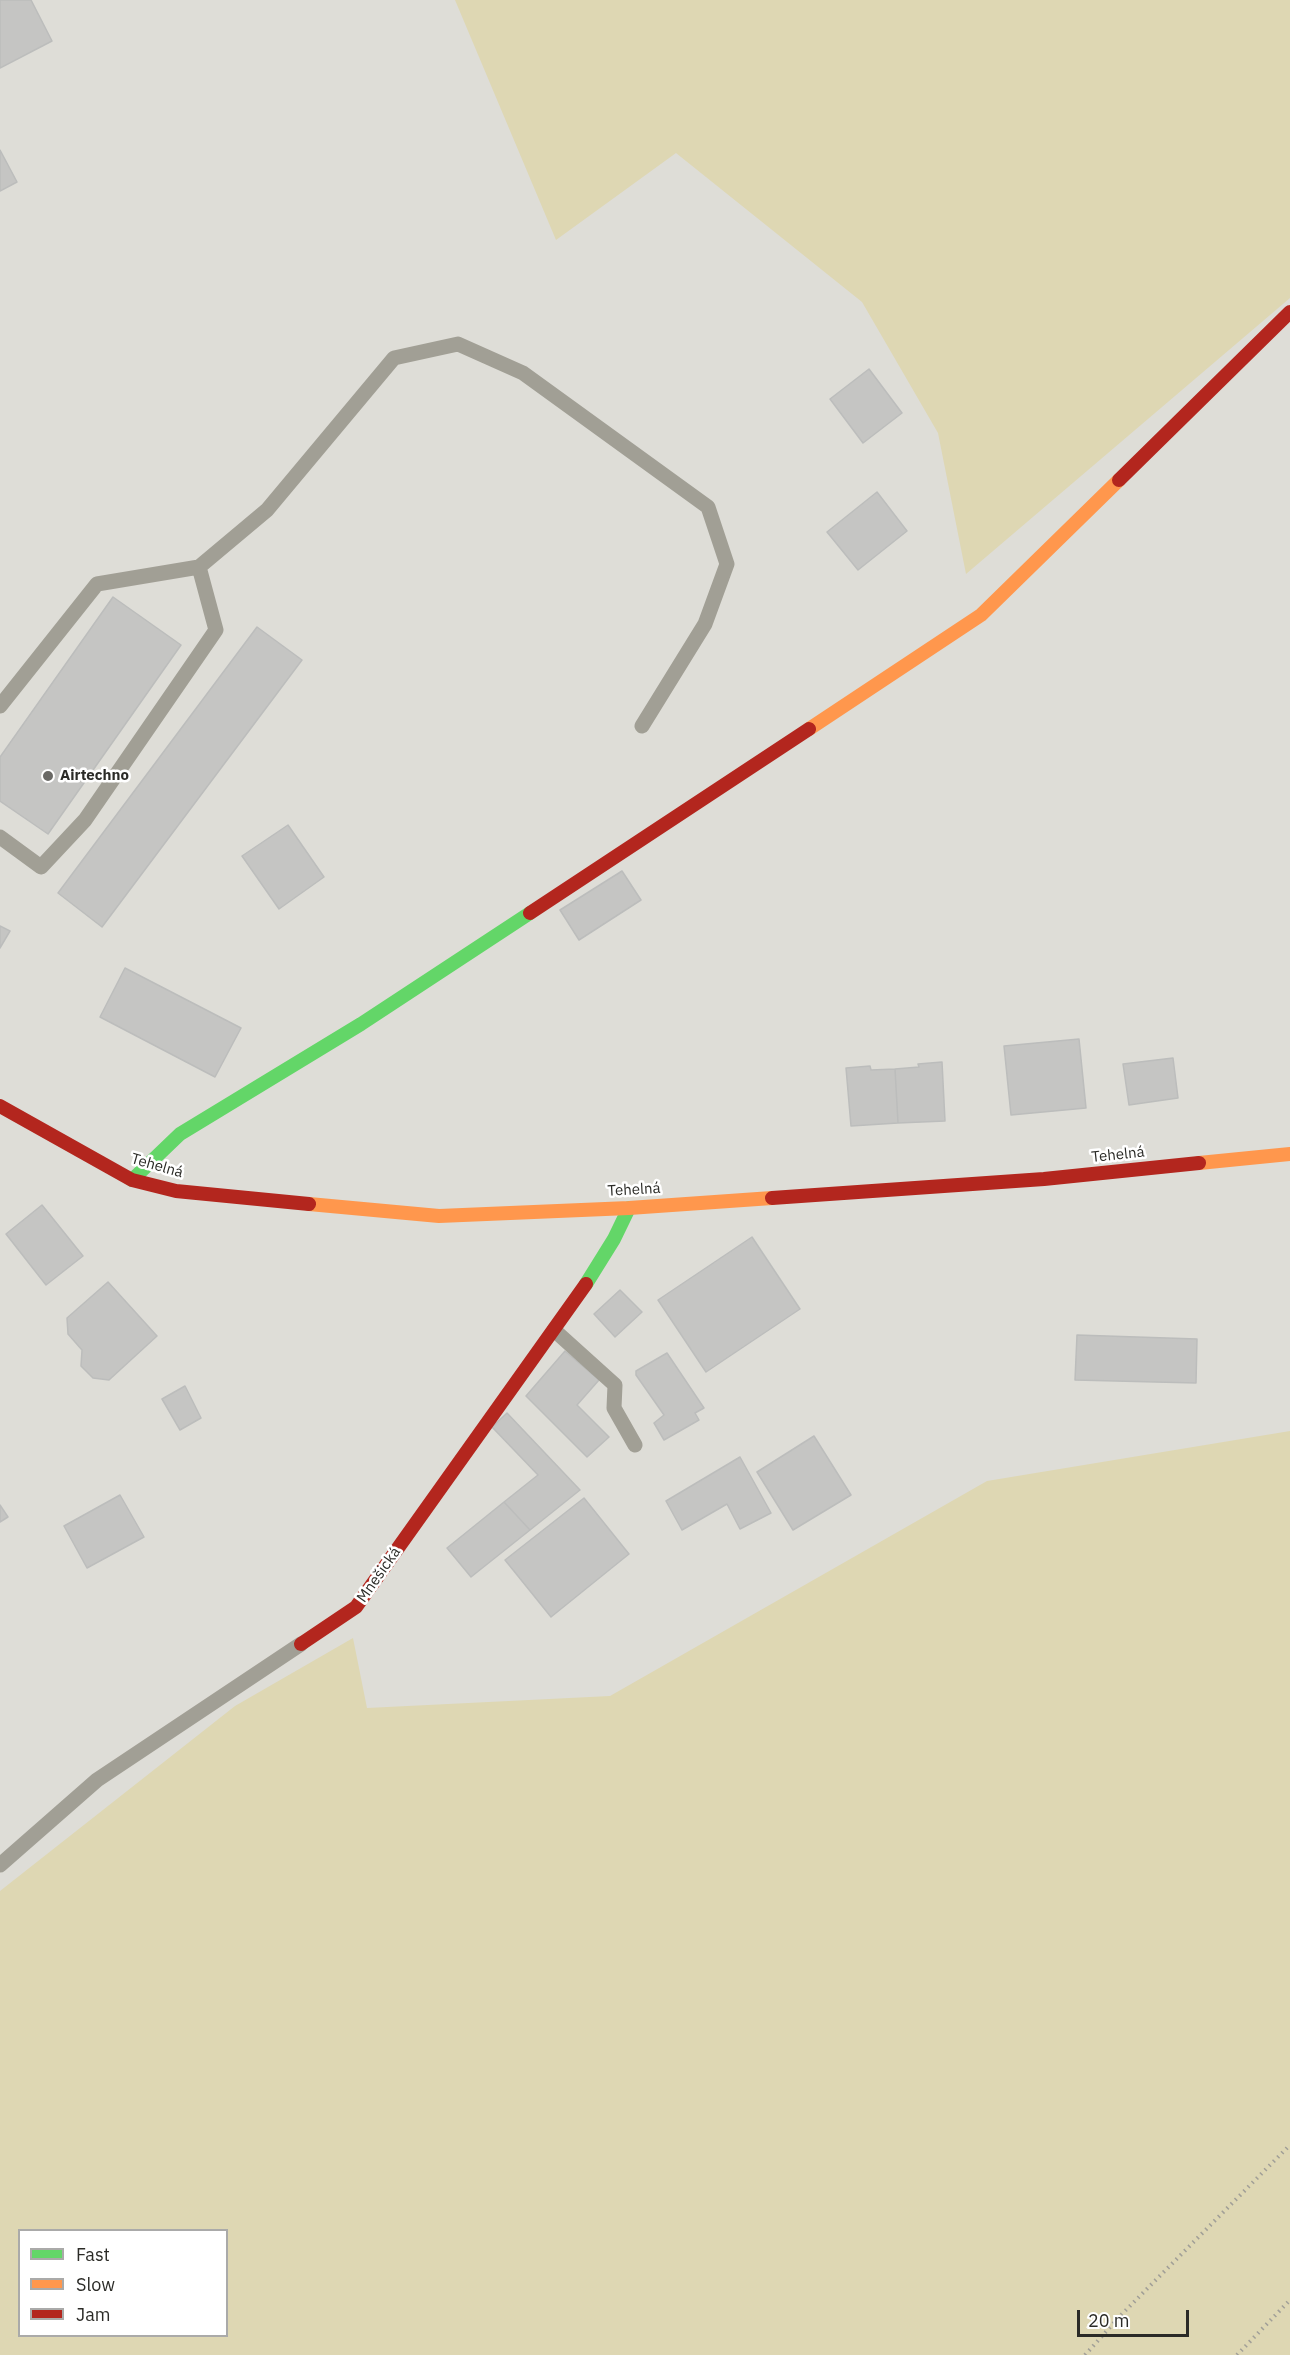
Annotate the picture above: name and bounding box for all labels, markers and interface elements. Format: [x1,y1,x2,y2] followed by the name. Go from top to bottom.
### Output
[60,767,129,785] place label: Airtechno
[41,769,55,783] marker: Airtechno
[1091,1143,1145,1167] street label: Tehelná
[129,1150,185,1182] street label: Tehelná
[607,1180,661,1200] street label: Tehelná
[353,1544,405,1606] street label: Mnešická
[18,2229,228,2337] legend
[76,2243,110,2266] text: Fast
[76,2273,115,2296] text: Slow
[1080,2298,1192,2336] scale bar
[76,2303,111,2326] text: Jam
[1088,2309,1130,2332] text: 20 m

